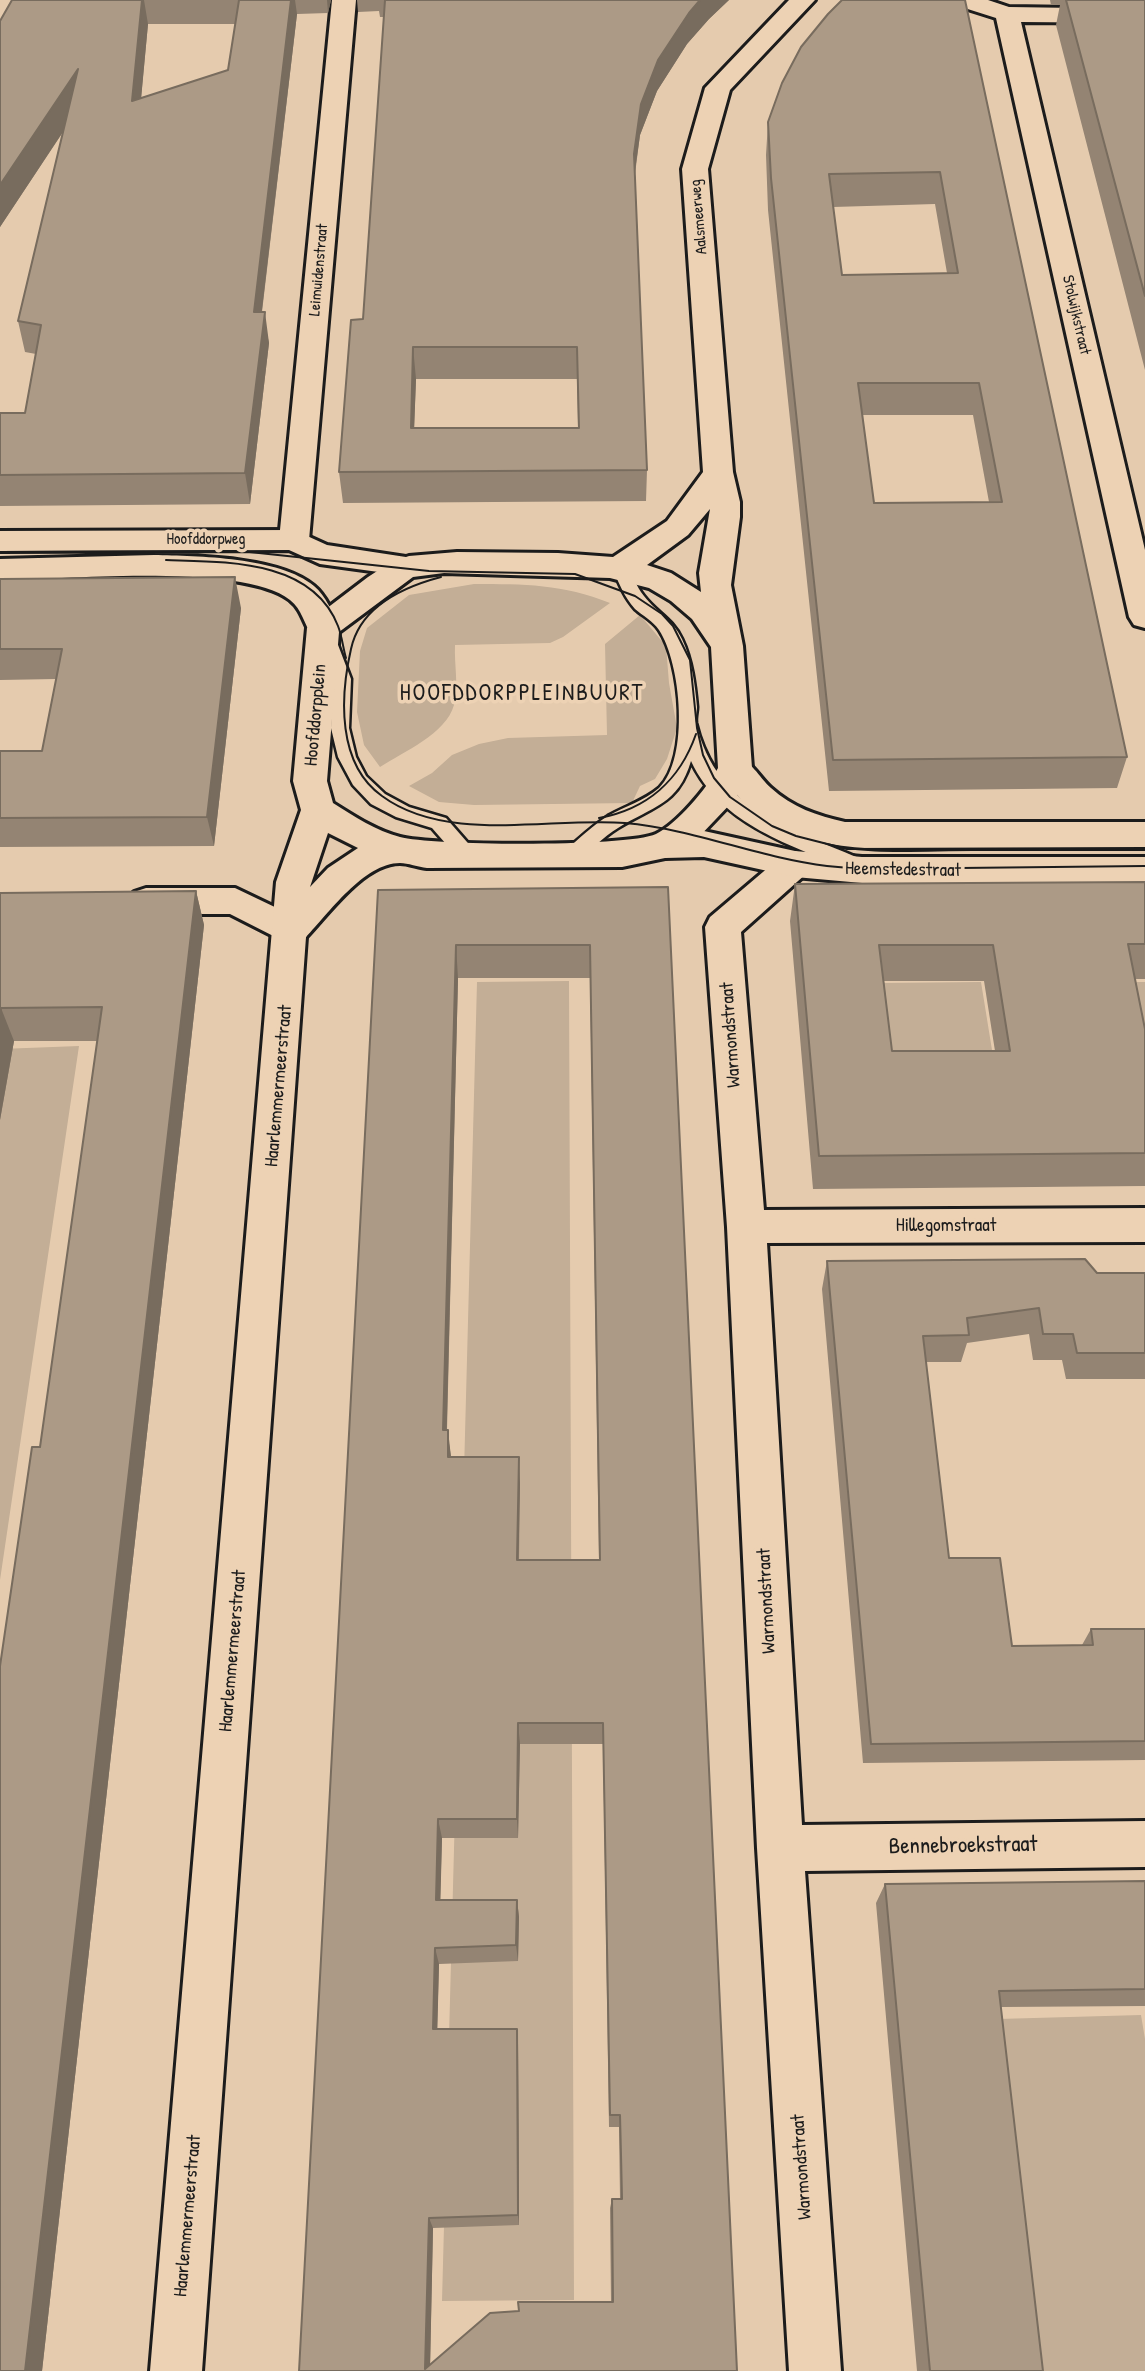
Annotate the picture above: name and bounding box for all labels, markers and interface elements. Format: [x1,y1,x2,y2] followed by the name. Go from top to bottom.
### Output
[686,179,712,255] street label: Aalsmeerweg
[305,223,333,317] street label: Leimuidenstraat
[1058,273,1094,357] street label: Stolwijkstraat
[167,530,245,550] street label: Hoofddorpweg
[300,663,332,767] street label: Hoofddorpplein
[402,680,642,708] district label: HOOFDDORPPLEINBUURT
[845,858,961,882] street label: Heemstedestraat
[716,982,746,1088] street label: Warmondstraat
[261,1004,297,1168] street label: Haarlemmermeerstraat
[896,1215,996,1237] street label: Hillegomstraat
[753,1548,781,1654] street label: Warmondstraat
[215,1569,251,1733] street label: Haarlemmermeerstraat
[888,1831,1038,1861] street label: Bennebroekstraat
[787,2114,817,2220] street label: Warmondstraat
[170,2134,206,2298] street label: Haarlemmermeerstraat

